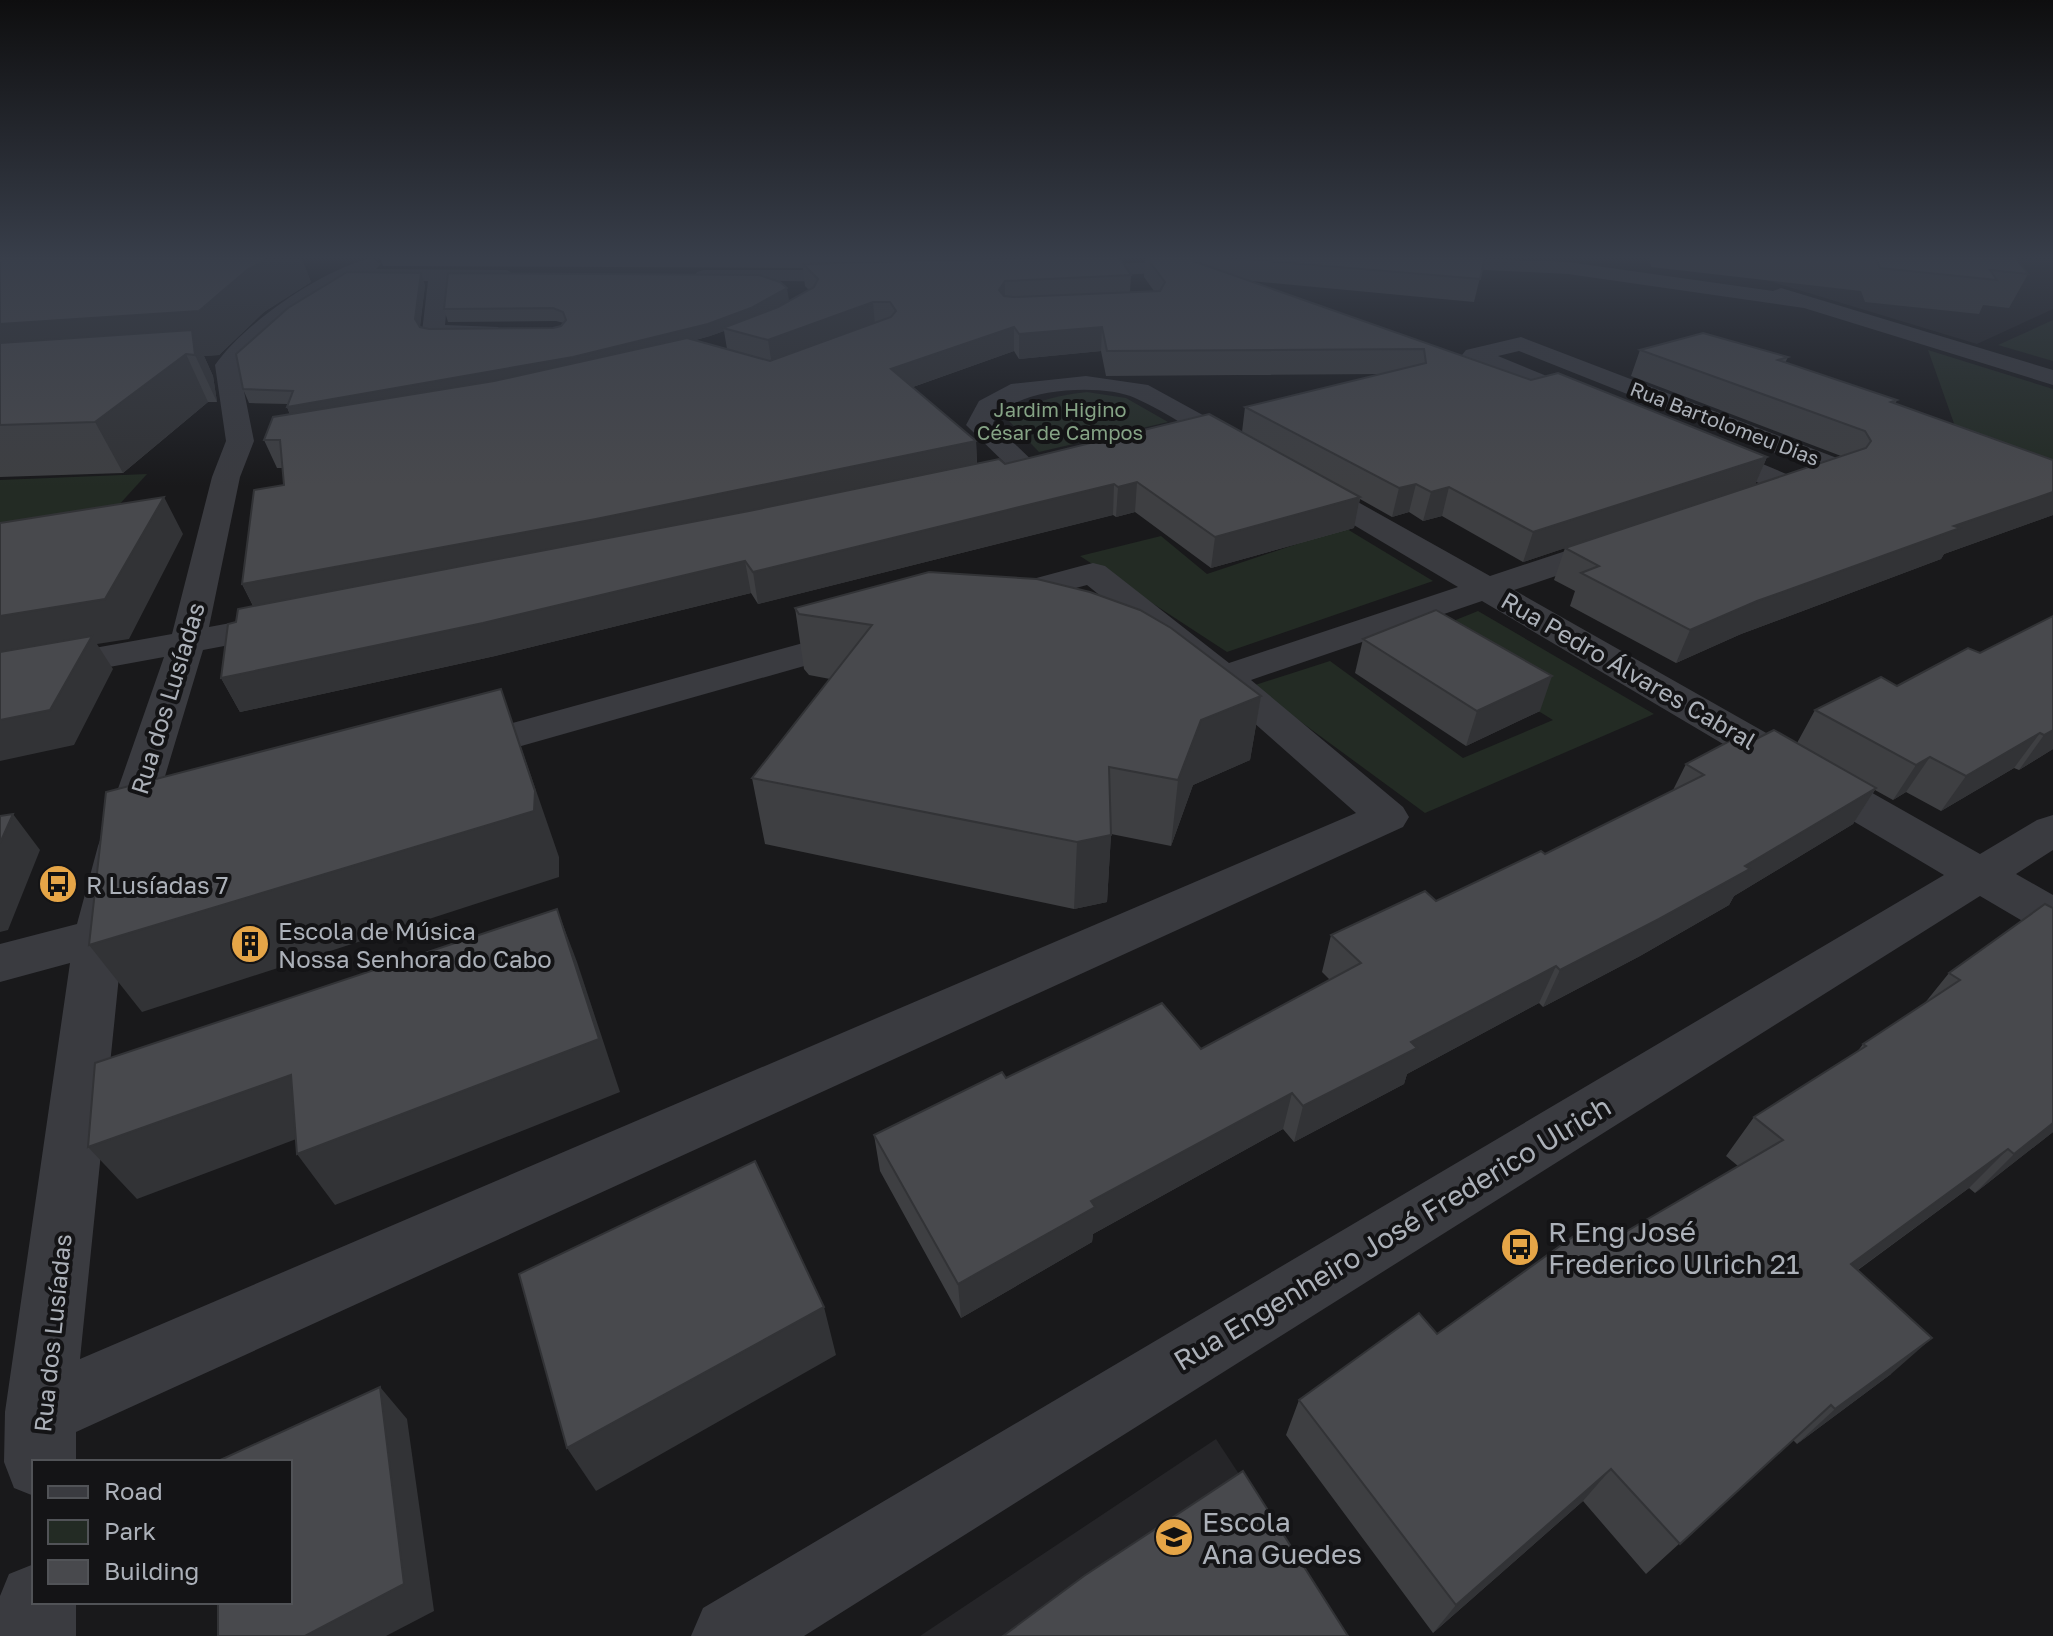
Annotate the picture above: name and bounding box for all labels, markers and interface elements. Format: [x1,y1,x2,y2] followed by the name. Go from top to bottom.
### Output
[1627,376,1823,470] street label: Rua Bartolomeu Dias
[977,397,1143,444] park label: Jardim Higino César de Campos
[1496,585,1762,755] street label: Rua Pedro Álvares Cabral
[124,598,210,798] street label: Rua dos Lusíadas
[37,863,79,905] bus stop icon: R Lusíadas 7
[86,870,229,899] place label: R Lusíadas 7
[278,916,552,973] place label: Escola de Música Nossa Senhora do Cabo
[229,923,271,965] building icon: Escola de Música Nossa Senhora do Cabo
[1168,1089,1616,1377] street label: Rua Engenheiro José Frederico Ulrich
[1548,1215,1800,1280] place label: R Eng José Frederico Ulrich 21
[1499,1226,1541,1268] bus stop icon: R Eng José Frederico Ulrich 21
[27,1232,77,1434] street label: Rua dos Lusíadas
[32,1460,292,1604] legend
[104,1476,163,1505] text: Road
[1202,1505,1362,1570] place label: Escola Ana Guedes
[104,1516,156,1545] text: Park
[1153,1516,1195,1558] school or university icon: Escola Ana Guedes
[104,1556,199,1585] text: Building

